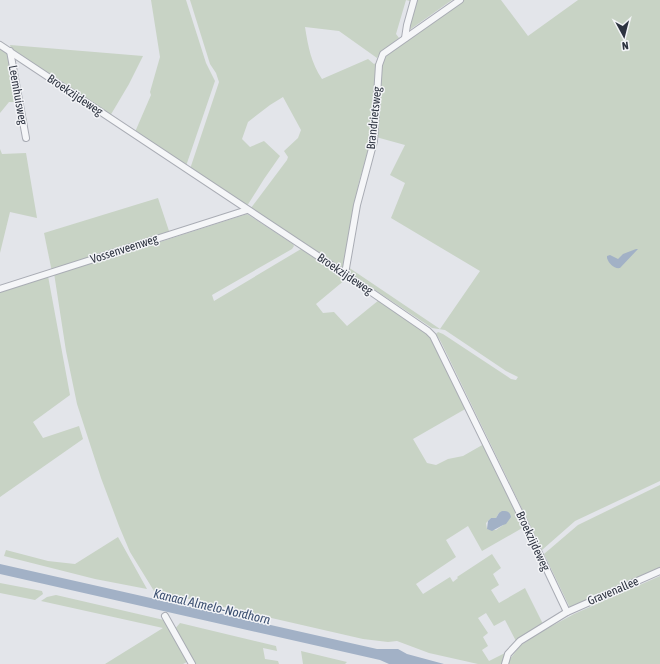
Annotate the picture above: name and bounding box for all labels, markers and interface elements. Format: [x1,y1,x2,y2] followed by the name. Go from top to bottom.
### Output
[604,16,644,56] north arrow
[621,40,629,52] text: N
[6,64,30,127] street label: Leemhuisweg
[45,71,106,119] street label: Broekzijdeweg
[364,85,384,150] street label: Brandrietsweg
[89,231,160,266] street label: Vossenveenweg
[315,250,376,298] street label: Broekzijdeweg
[513,509,553,574] street label: Broekzijdeweg
[585,574,641,608] street label: Gravenallee
[152,586,272,627] water label: Kanaal Almelo-Nordhorn

